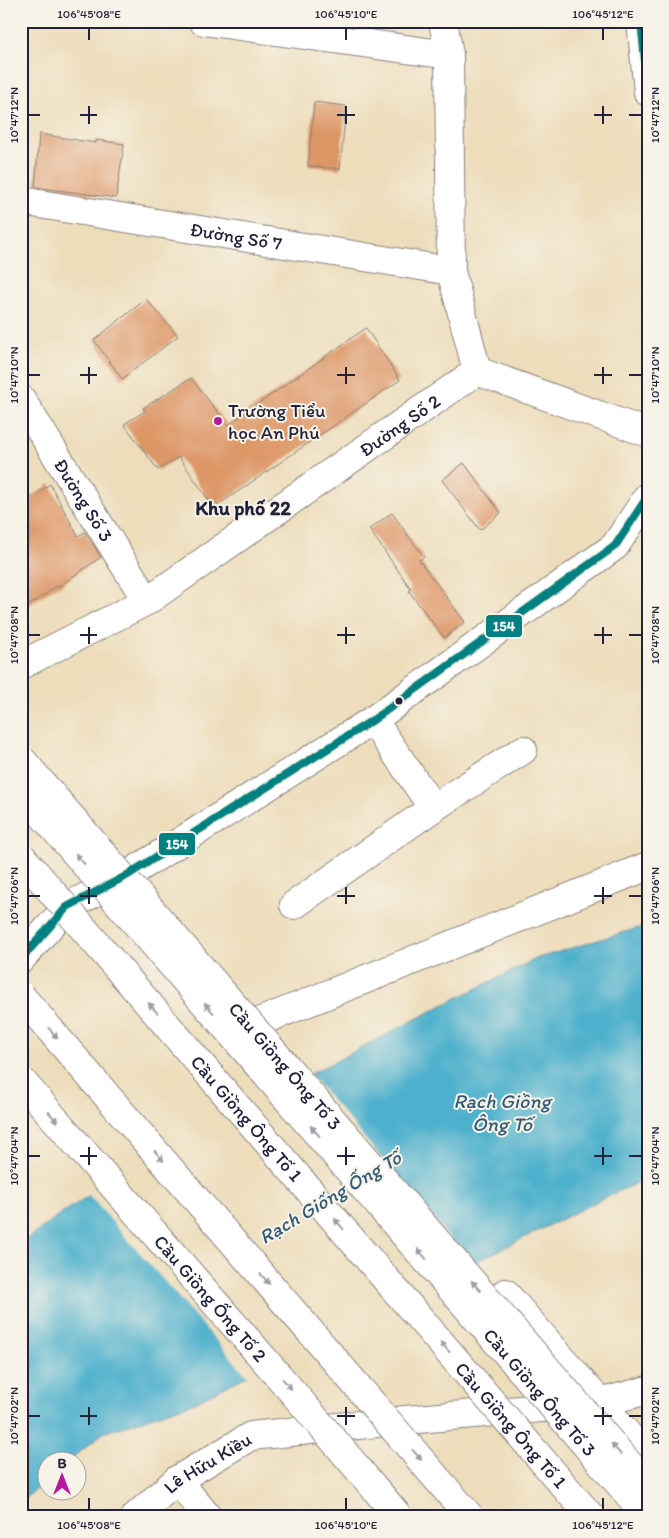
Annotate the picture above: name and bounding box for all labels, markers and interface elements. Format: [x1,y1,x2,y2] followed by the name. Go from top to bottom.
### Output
[57,7,121,21] text: 106°45'08"E
[315,7,378,21] text: 106°45'10"E
[572,7,634,21] text: 106°45'12"E
[7,87,21,143] text: 10°47'12"N
[648,87,662,143] text: 10°47'12"N
[189,217,284,255] street label: Đường Số 7
[7,346,21,404] text: 10°47'10"N
[648,346,662,404] text: 10°47'10"N
[355,389,444,461] street label: Đường Số 2
[228,399,326,444] place label: Trường Tiểu học An Phú
[212,415,224,427] marker: Trường Tiểu học An Phú
[49,454,119,546] street label: Đường Số 3
[195,496,291,521] district label: Khu phố 22
[7,606,21,664] text: 10°47'08"N
[648,606,662,664] text: 10°47'08"N
[485,614,523,638] line badge: 154
[493,618,516,635] text: 154
[394,696,404,706] unlabelled marker
[158,832,196,856] line badge: 154
[166,836,189,853] text: 154
[75,852,86,865] one-way arrow
[7,867,21,925] text: 10°47'06"N
[648,867,662,925] text: 10°47'06"N
[224,997,347,1134] street label: Cầu Giồng Ông Tố 3
[147,1002,158,1015] one-way arrow
[204,1002,215,1015] one-way arrow
[47,1027,58,1039] one-way arrow
[186,1050,308,1186] street label: Cầu Giồng Ông Tố 1
[453,1089,553,1136] water label: Rạch Giồng Ông Tố
[48,1110,59,1123] one-way arrow
[310,1125,321,1138] one-way arrow
[7,1127,21,1185] text: 10°47'04"N
[648,1127,662,1185] text: 10°47'04"N
[255,1143,409,1249] water label: Rạch Giống Ống Tố
[153,1150,164,1162] one-way arrow
[333,1218,344,1231] one-way arrow
[149,1230,272,1366] street label: Cầu Giồng Ống Tố 2
[416,1248,427,1261] one-way arrow
[259,1273,271,1285] one-way arrow
[470,1279,481,1292] one-way arrow
[479,1324,602,1461] street label: Cầu Giồng Ông Tố 3
[439,1342,451,1354] one-way arrow
[451,1357,572,1493] street label: Cầu Giồng Ông Tố 1
[281,1378,292,1391] one-way arrow
[7,1387,21,1445] text: 10°47'02"N
[648,1387,662,1445] text: 10°47'02"N
[159,1427,256,1498] street label: Lê Hữu Kiều
[610,1443,622,1455] one-way arrow
[411,1449,423,1461] one-way arrow
[38,1450,88,1500] north arrow
[57,1455,67,1472] text: B
[57,1518,121,1532] text: 106°45'08"E
[315,1518,378,1532] text: 106°45'10"E
[572,1518,634,1532] text: 106°45'12"E

